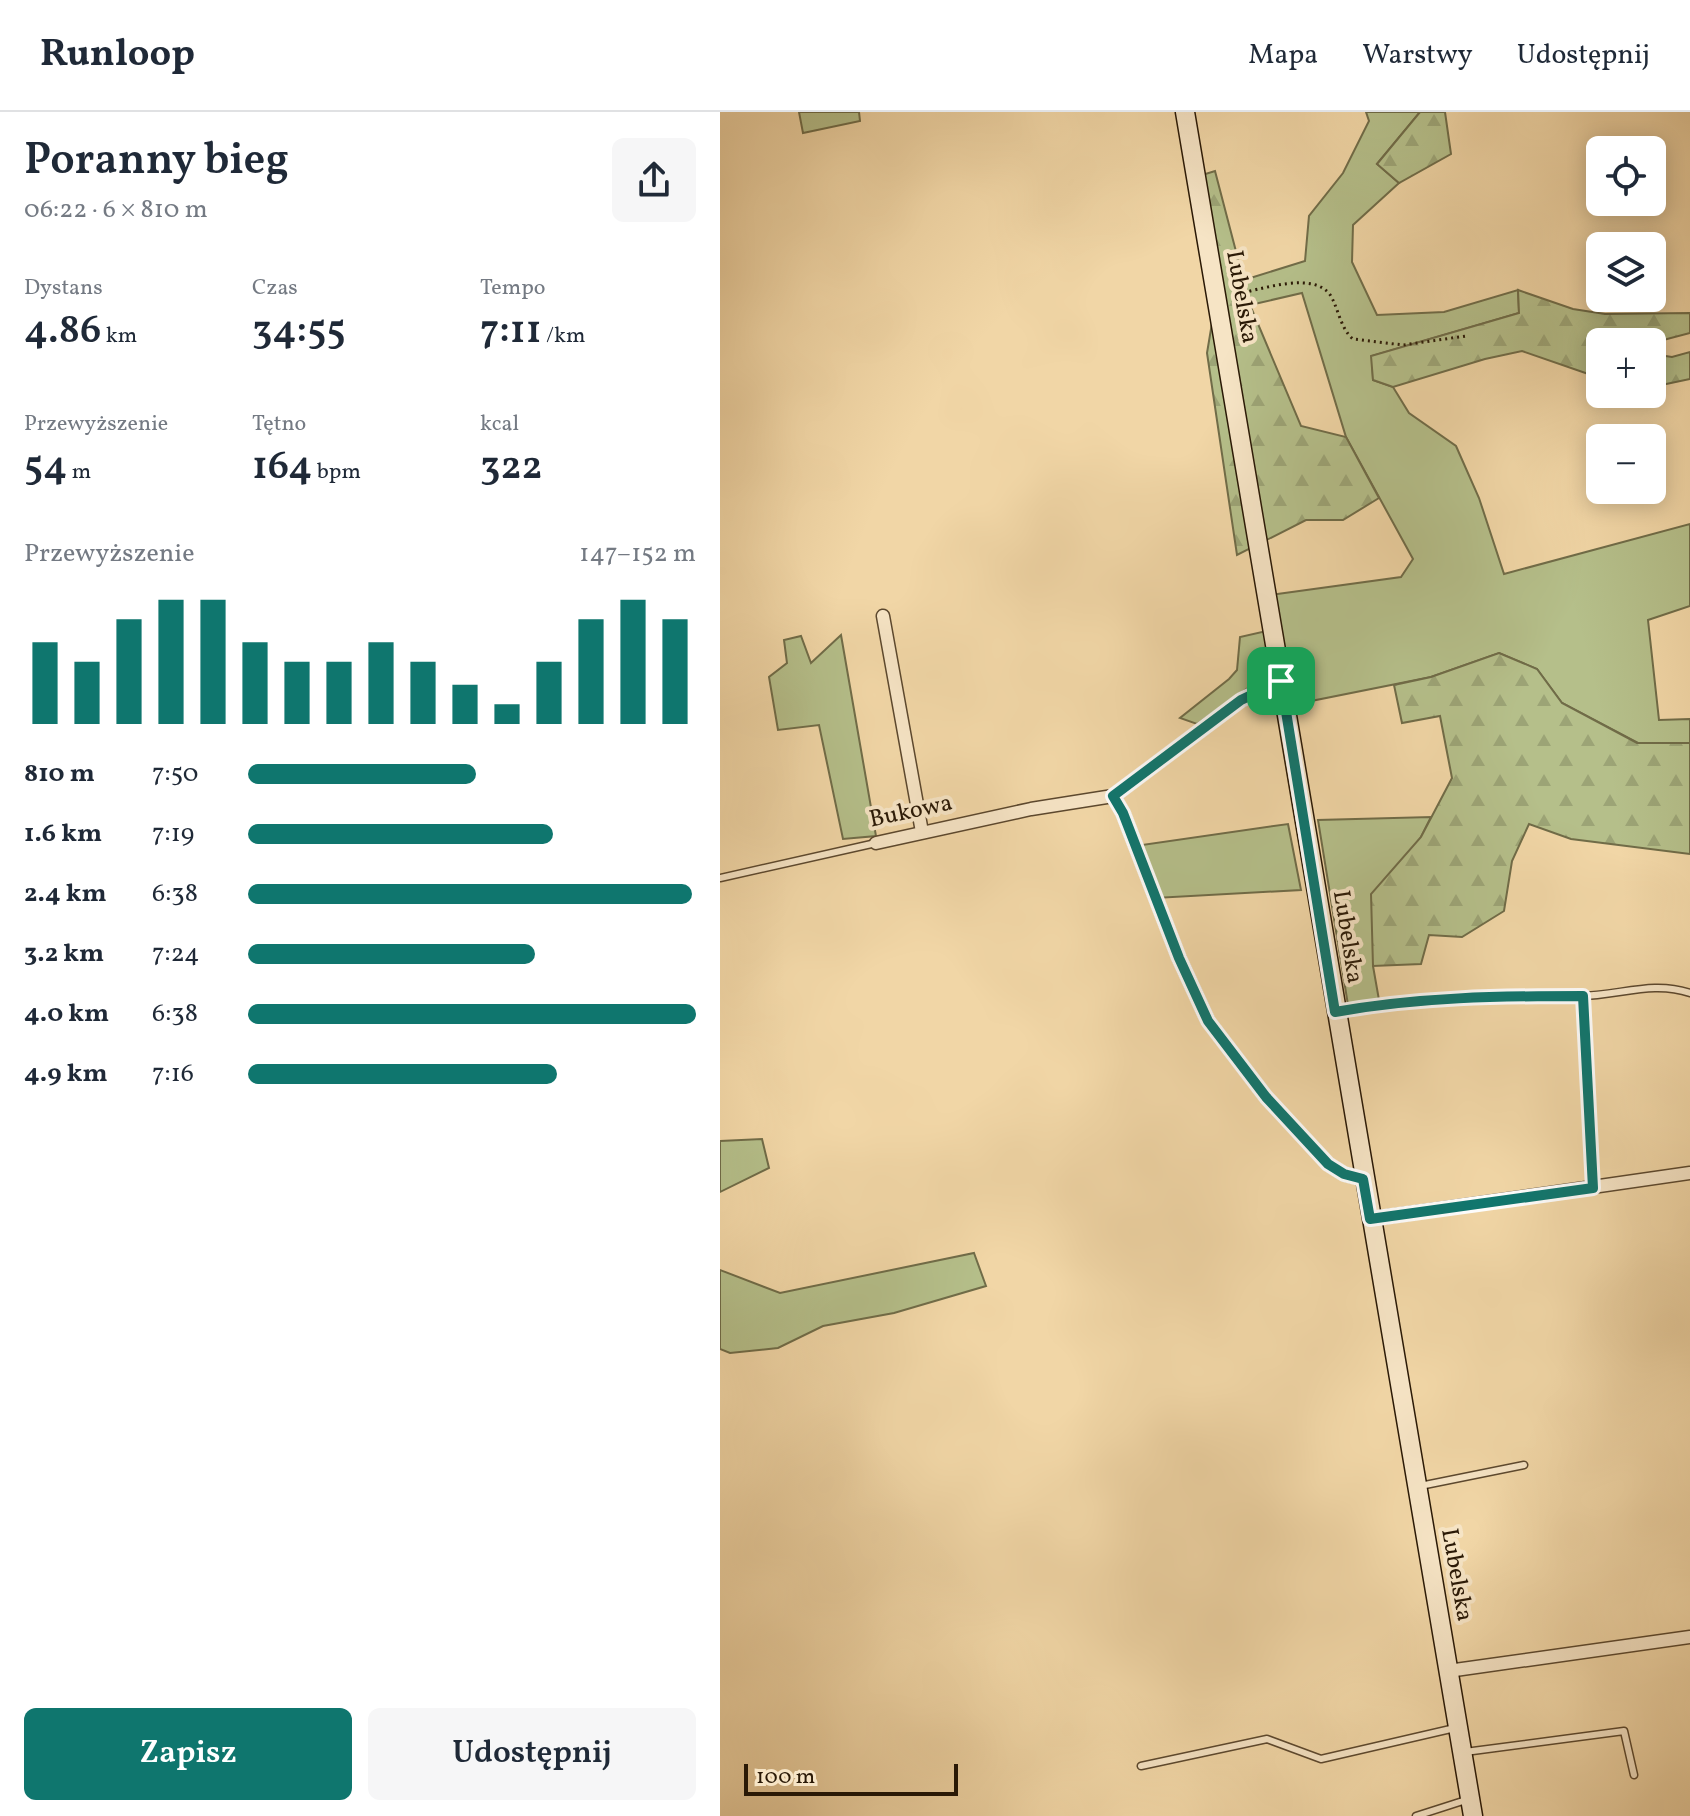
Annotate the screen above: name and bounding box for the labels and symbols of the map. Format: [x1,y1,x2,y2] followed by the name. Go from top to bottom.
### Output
[1216,248,1266,346] street label: Lubelska
[1247,647,1315,715] pin
[866,787,956,837] street label: Bukowa
[1323,888,1371,986] street label: Lubelska
[1431,1526,1481,1624] street label: Lubelska
[744,1760,958,1796] scale bar

